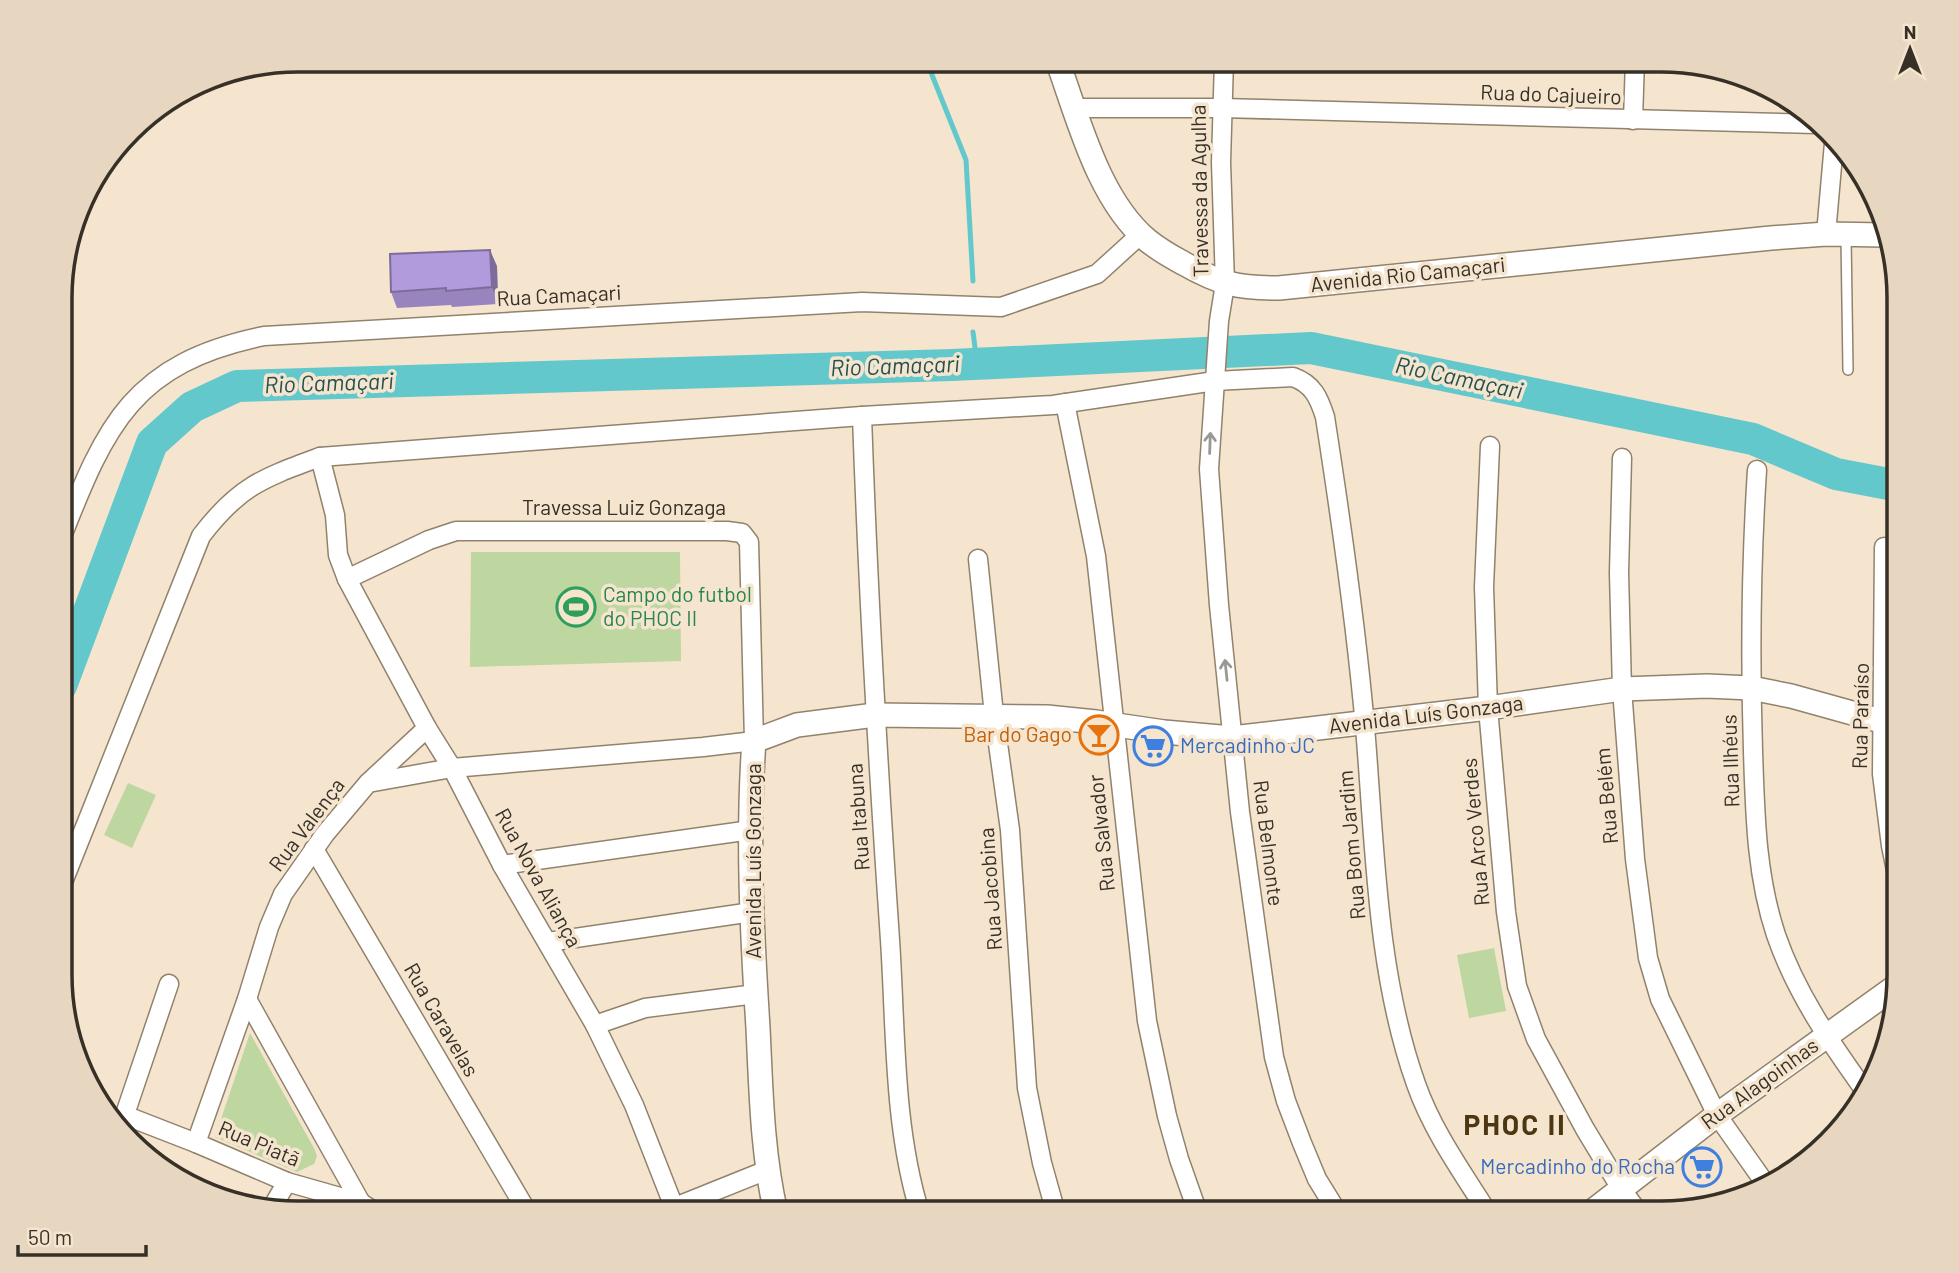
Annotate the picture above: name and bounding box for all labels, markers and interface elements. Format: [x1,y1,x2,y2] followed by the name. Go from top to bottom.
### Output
[1875,14,1945,84] north arrow
[1904,20,1916,43] text: N
[1480,79,1622,108] street label: Rua do Cajueiro
[1184,105,1213,278] street label: Travessa da Agulha
[1309,251,1507,296] street label: Avenida Rio Camaçari
[496,279,622,310] street label: Rua Camaçari
[830,349,961,381] water label: Rio Camaçari
[1393,350,1526,404] water label: Rio Camaçari
[264,366,395,398] water label: Rio Camaçari
[1203,432,1216,455] one-way arrow
[522,494,726,519] street label: Travessa Luiz Gonzaga
[603,581,752,630] place label: Campo do futbol do PHOC II
[555,586,597,628] sports icon: Campo do futbol do PHOC II
[1219,659,1232,682] one-way arrow
[1846,663,1873,769] street label: Rua Paraíso
[1327,689,1524,738] street label: Avenida Luís Gonzaga
[1078,714,1120,756] bar icon: Bar do Gago
[1715,714,1744,808] street label: Rua Ilhéus
[963,721,1072,746] place label: Bar do Gago
[1132,725,1174,767] supermarket icon: Mercadinho JC
[1180,732,1315,757] place label: Mercadinho JC
[1589,747,1622,845] street label: Rua Belém
[1456,757,1493,907] street label: Rua Arco Verdes
[740,763,765,959] street label: Avenida Luís Gonzaga
[841,763,874,872] street label: Rua Itabuna
[1332,769,1369,921] street label: Rua Bom Jardim
[263,773,349,876] street label: Rua Valença
[1082,773,1119,893] street label: Rua Salvador
[1249,778,1290,907] street label: Rua Belmonte
[491,803,588,951] street label: Rua Nova Aliança
[973,827,1006,951] street label: Rua Jacobina
[400,958,485,1081] street label: Rua Caravelas
[1696,1032,1823,1134] street label: Rua Alagoinhas
[1463,1107,1567,1141] district label: PHOC II
[215,1114,304,1171] street label: Rua Piatã
[1681,1146,1723,1188] supermarket icon: Mercadinho do Rocha
[1480,1153,1675,1178] place label: Mercadinho do Rocha
[18,1214,145,1258] scale bar
[28,1224,72,1249] text: 50 m

